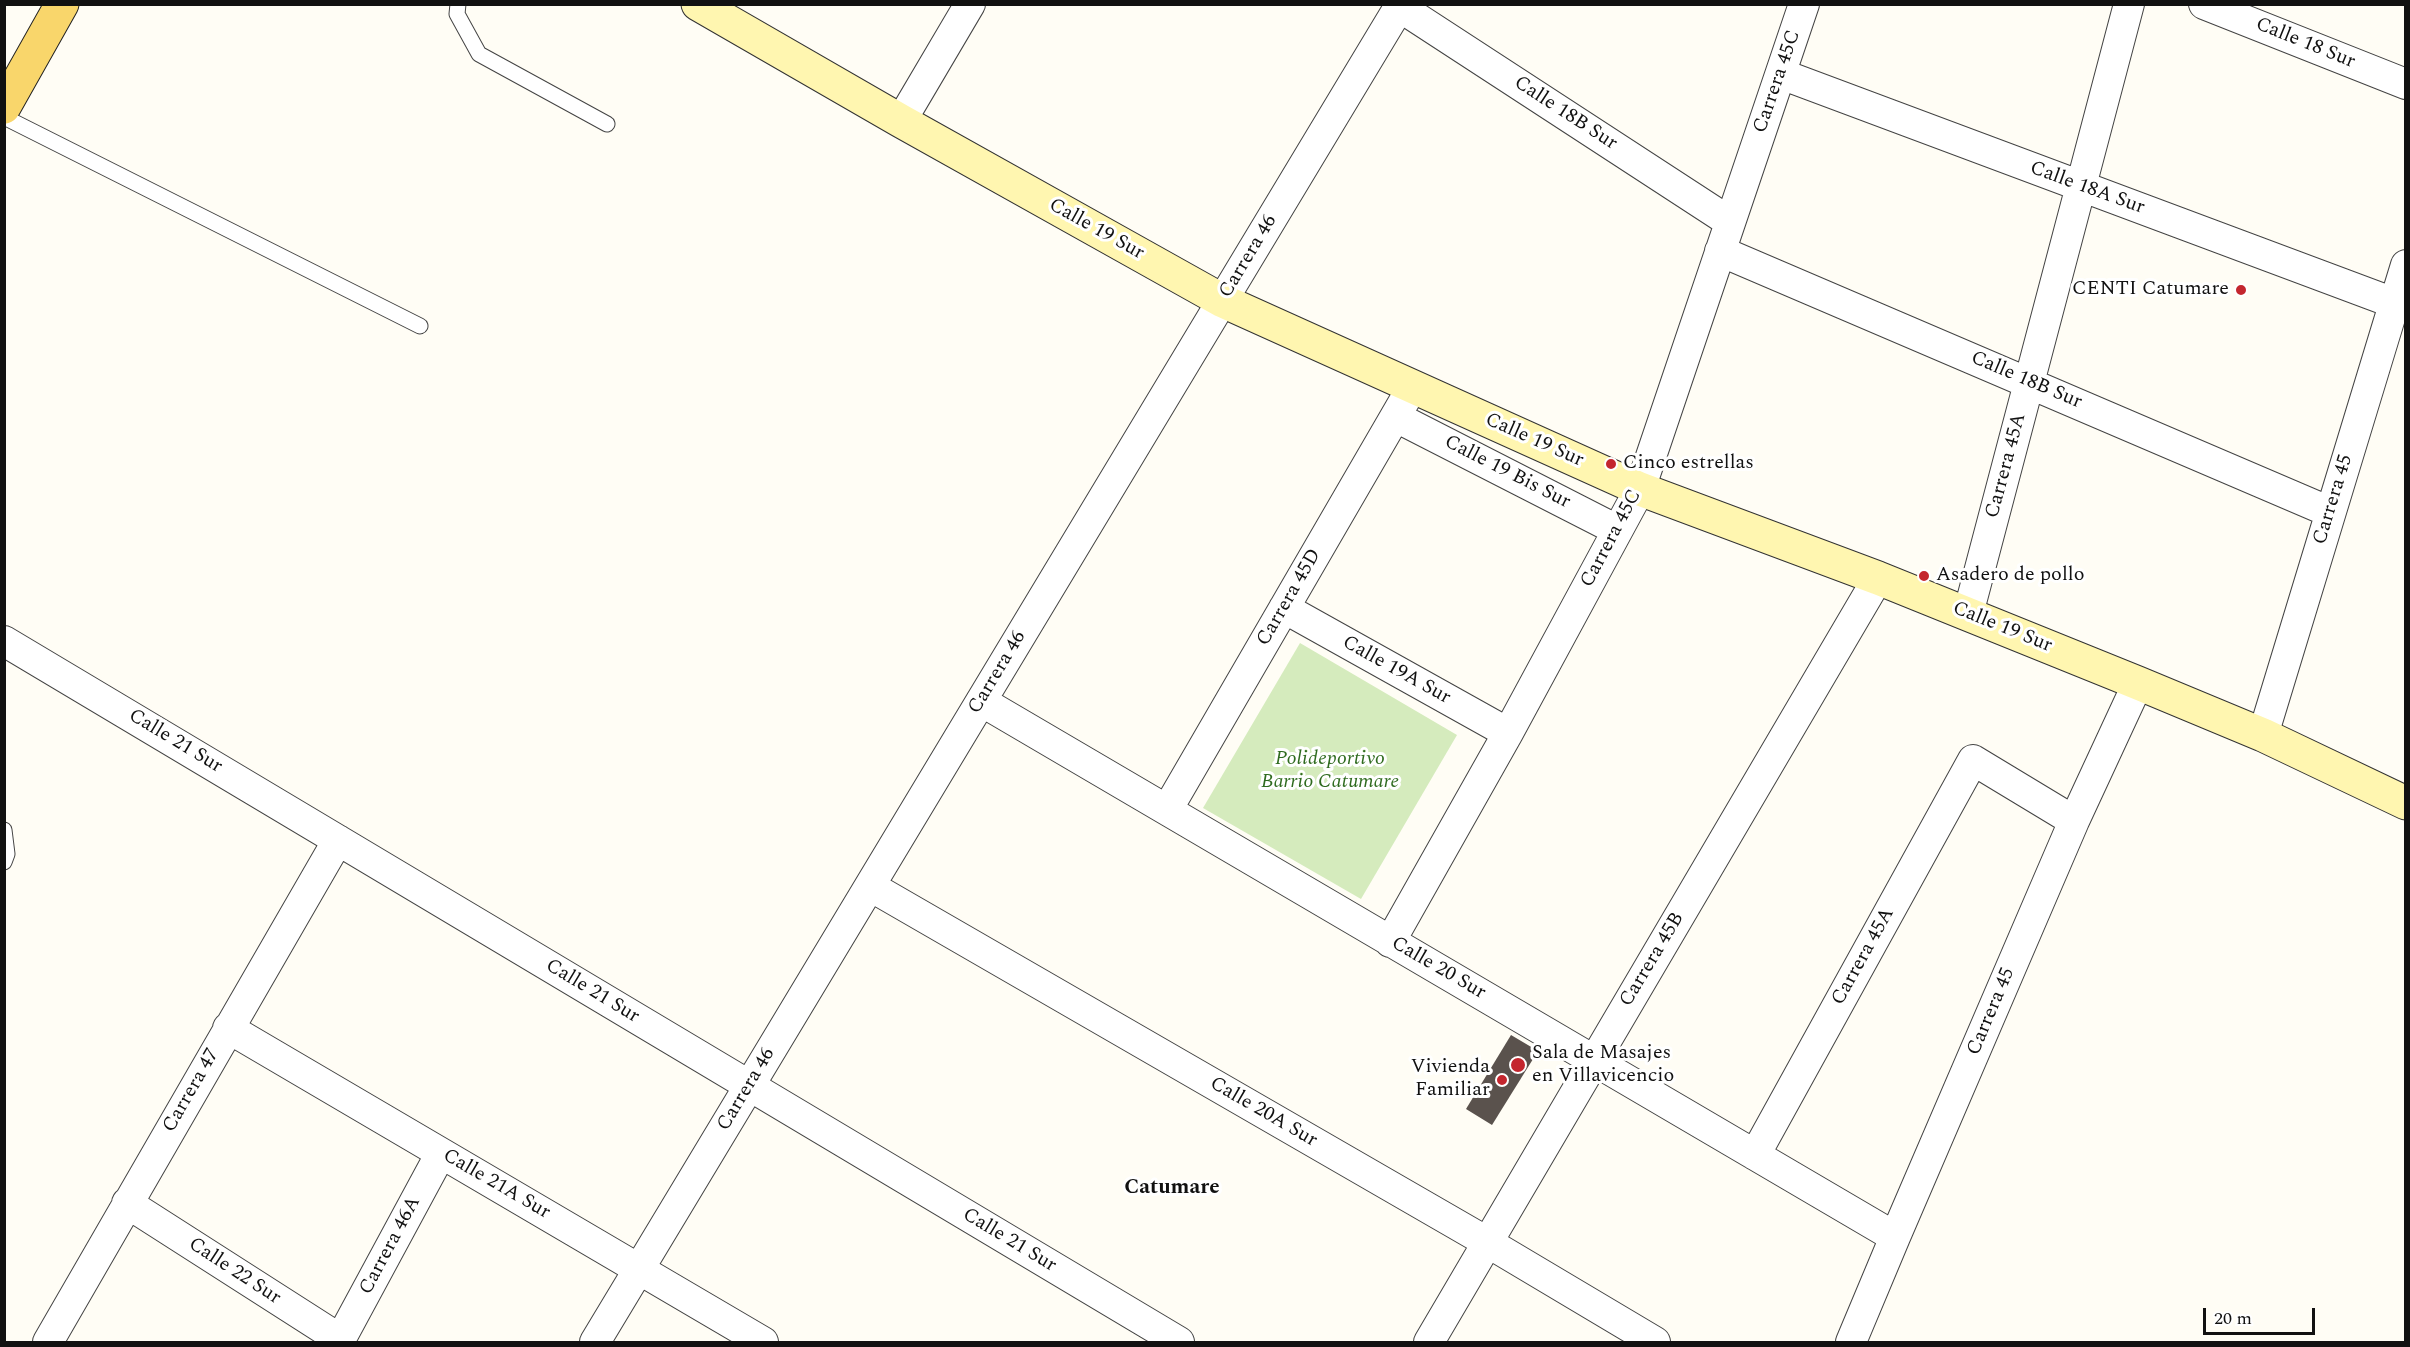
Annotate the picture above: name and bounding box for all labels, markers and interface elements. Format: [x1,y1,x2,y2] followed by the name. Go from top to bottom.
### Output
[2252,13,2358,75] street label: Calle 18 Sur
[1749,27,1807,137] street label: Carrera 45C
[1509,72,1621,156] street label: Calle 18B Sur
[2026,157,2148,221] street label: Calle 18A Sur
[1044,194,1148,266] street label: Calle 19 Sur
[1215,211,1283,303] street label: Carrera 46
[2072,278,2229,302] place label: CENTI Catumare
[2234,283,2248,297] marker: CENTI Catumare
[1967,347,2085,415] street label: Calle 18B Sur
[1481,409,1587,473] street label: Calle 19 Sur
[1981,411,2033,521] street label: Carrera 45A
[1440,431,1574,515] street label: Calle 19 Bis Sur
[1623,452,1754,476] place label: Cinco estrellas
[2309,452,2359,548] street label: Carrera 45
[1604,457,1618,471] marker: Cinco estrellas
[1576,486,1648,592] street label: Carrera 45C
[1253,545,1327,651] street label: Carrera 45D
[1936,564,2084,588] place label: Asadero de pollo
[1917,569,1931,583] marker: Asadero de pollo
[1949,597,2055,659] street label: Calle 19 Sur
[964,627,1032,719] street label: Carrera 46
[1338,631,1454,711] street label: Calle 19A Sur
[124,705,226,779] street label: Calle 21 Sur
[1261,748,1399,795] park label: Polideportivo Barrio Catumare
[1827,904,1901,1010] street label: Carrera 45A
[1615,908,1691,1012] street label: Carrera 45B
[1386,932,1490,1006] street label: Calle 20 Sur
[541,955,643,1029] street label: Calle 21 Sur
[1963,965,2021,1059] street label: Carrera 45
[1532,1042,1674,1089] place label: Sala de Masajes en Villavicencio
[713,1044,781,1136] street label: Carrera 46
[158,1045,226,1137] street label: Carrera 47
[1411,1056,1490,1103] place label: Vivienda Familiar
[1509,1056,1527,1074] marker: Sala de Masajes en Villavicencio
[1205,1073,1321,1153] street label: Calle 20A Sur
[1495,1073,1509,1087] marker: Vivienda Familiar
[438,1145,554,1225] street label: Calle 21A Sur
[1124,1176,1220,1202] district label: Catumare
[355,1193,427,1299] street label: Carrera 46A
[958,1204,1060,1278] street label: Calle 21 Sur
[183,1233,285,1311] street label: Calle 22 Sur
[2206,1296,2318,1334] scale bar
[2214,1305,2252,1332] text: 20 m

